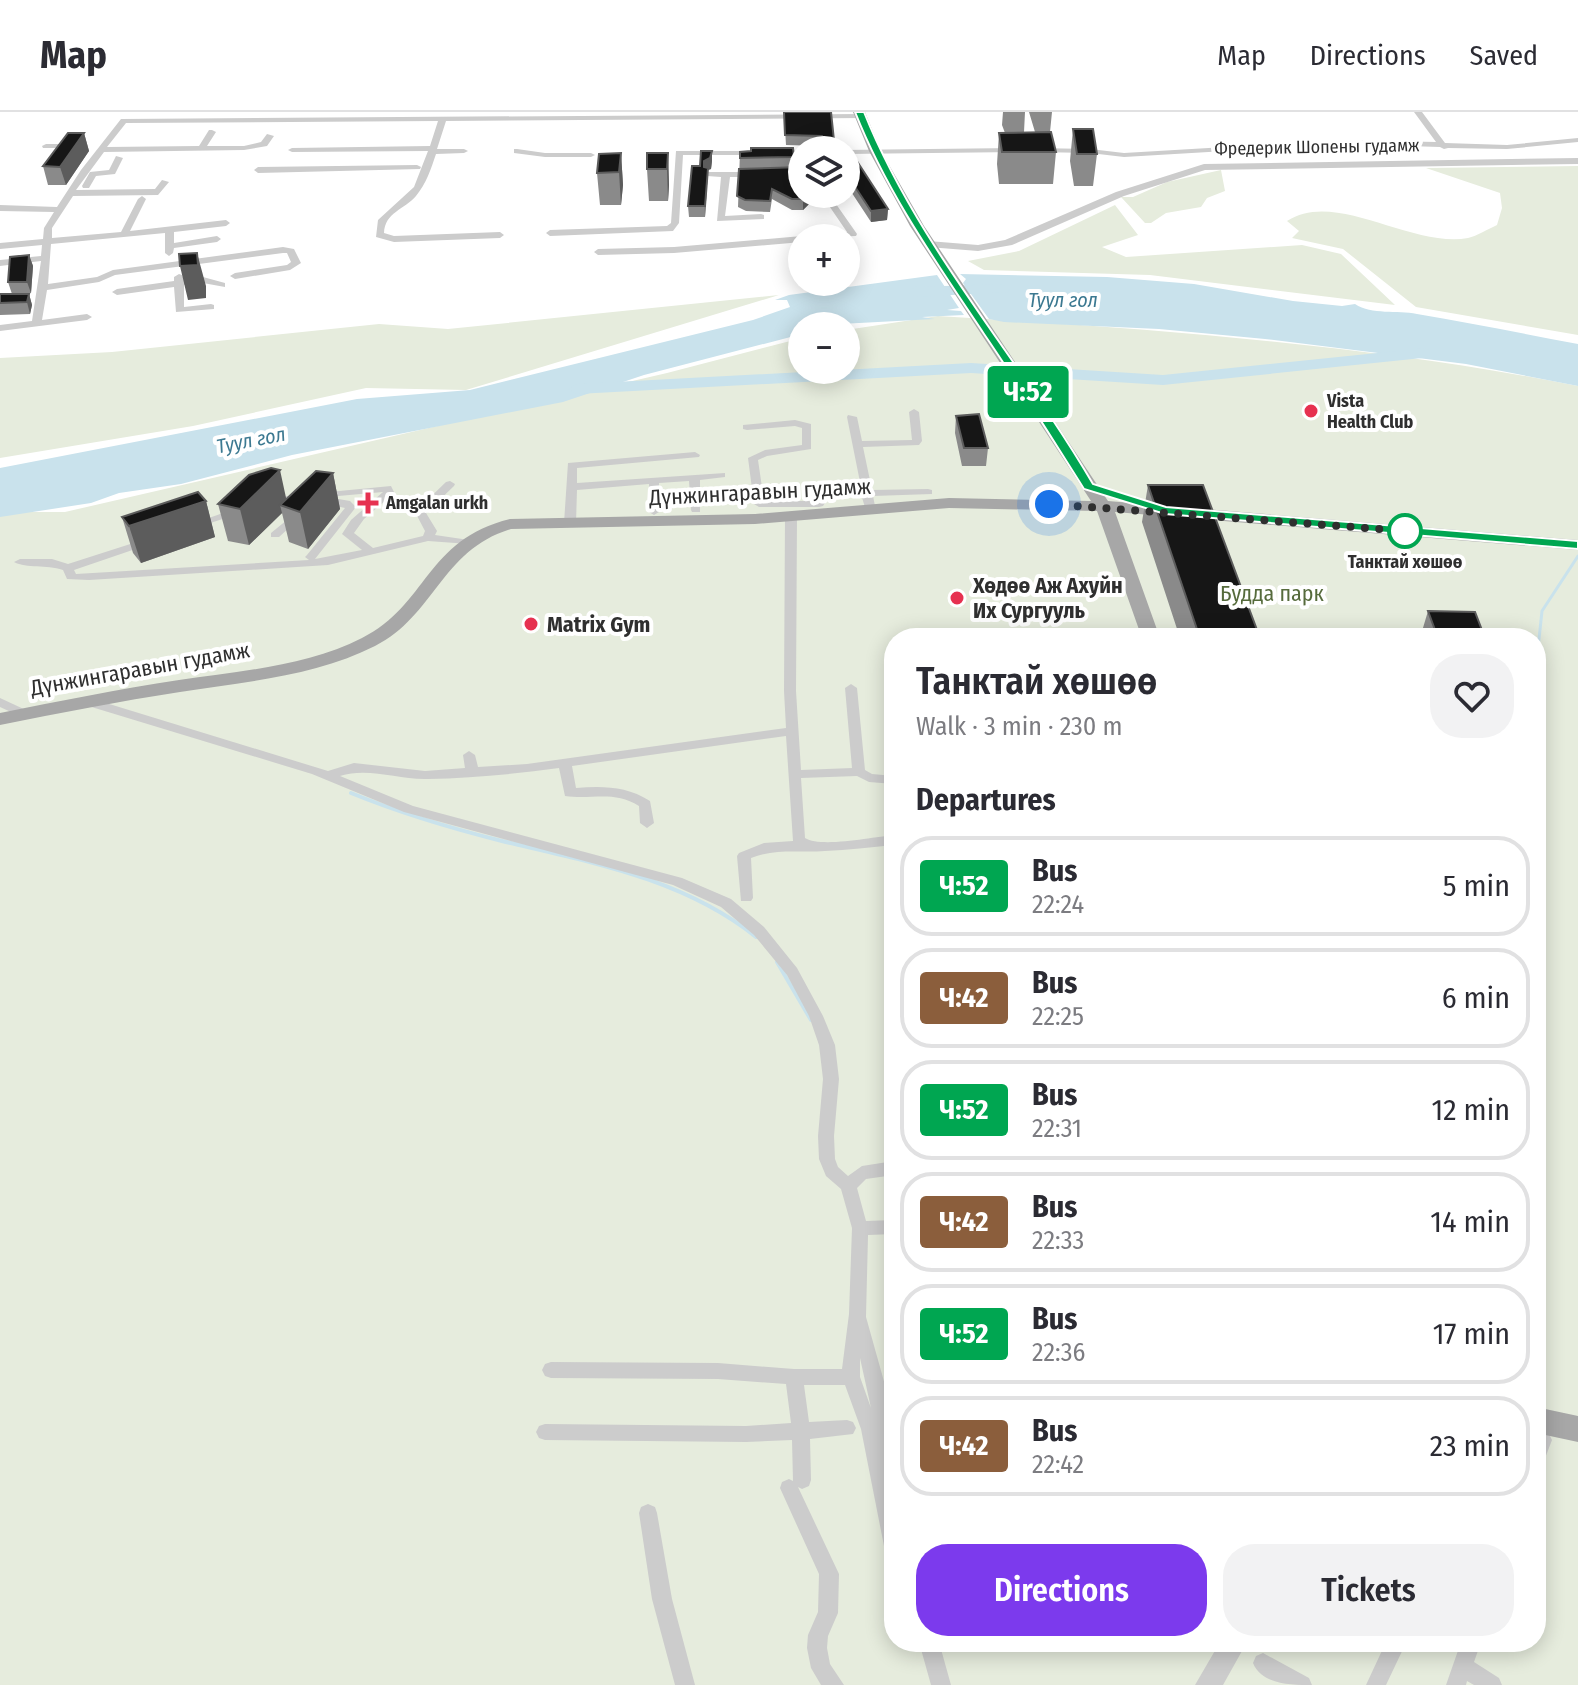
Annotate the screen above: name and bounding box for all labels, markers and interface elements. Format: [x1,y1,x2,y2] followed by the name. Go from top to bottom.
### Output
[40,32,107,78] text: Map
[1217,39,1266,72] text: Map
[1310,39,1426,72] text: Directions
[1470,39,1538,72] text: Saved
[1214,134,1420,160] street label: Фредерик Шопены гудамж
[788,136,860,384] map controls
[788,136,860,208] button: layers
[788,224,860,296] button: +
[1028,288,1098,312] water label: Туул гол
[788,312,860,384] button: −
[972,366,1084,418] line badge: Ч:52
[1004,375,1052,408] text: Ч:52
[1326,390,1414,433] place label: Vista Health Club
[1302,402,1320,420] marker: Vista Health Club
[214,422,288,458] water label: Туул гол
[647,473,872,511] street label: Дүнжингаравын гудамж
[1029,484,1069,524] your location
[357,492,379,514] marker: Amgalan urkh
[385,492,488,514] place label: Amgalan urkh
[1388,514,1422,548] marker: Танктай хөшөө
[1348,551,1463,573] place label: Танктай хөшөө
[972,572,1123,624] place label: Хөдөө Аж Ахуйн Их Сургууль
[1220,580,1325,607] park label: Будда парк
[948,589,966,607] marker: Хөдөө Аж Ахуйн Их Сургууль
[547,611,650,638] place label: Matrix Gym
[522,615,540,633] marker: Matrix Gym
[27,636,252,702] street label: Дүнжингаравын гудамж
[1430,654,1514,738] button: heart
[916,658,1157,704] text: Танктай хөшөө
[916,711,1123,742] text: Walk · 3 min · 230 m
[916,782,1056,818] text: Departures
[1032,853,1077,889] text: Bus
[1443,868,1510,904] text: 5 min
[940,869,988,902] text: Ч:52
[1032,889,1084,920] text: 22:24
[1032,965,1077,1001] text: Bus
[1442,980,1510,1016] text: 6 min
[939,981,989,1014] text: Ч:42
[1032,1001,1084,1032] text: 22:25
[1032,1077,1077,1113] text: Bus
[1432,1092,1510,1128] text: 12 min
[940,1093,988,1126] text: Ч:52
[1032,1113,1082,1144] text: 22:31
[1032,1189,1077,1225] text: Bus
[1430,1204,1510,1240] text: 14 min
[939,1205,989,1238] text: Ч:42
[1032,1225,1084,1256] text: 22:33
[1032,1301,1077,1337] text: Bus
[1433,1316,1510,1352] text: 17 min
[940,1317,988,1350] text: Ч:52
[1032,1337,1085,1368] text: 22:36
[1032,1413,1077,1449] text: Bus
[1430,1428,1510,1464] text: 23 min
[939,1429,989,1462] text: Ч:42
[1032,1449,1084,1480] text: 22:42
[916,1544,1207,1636] button: Directions
[1223,1544,1514,1636] button: Tickets

